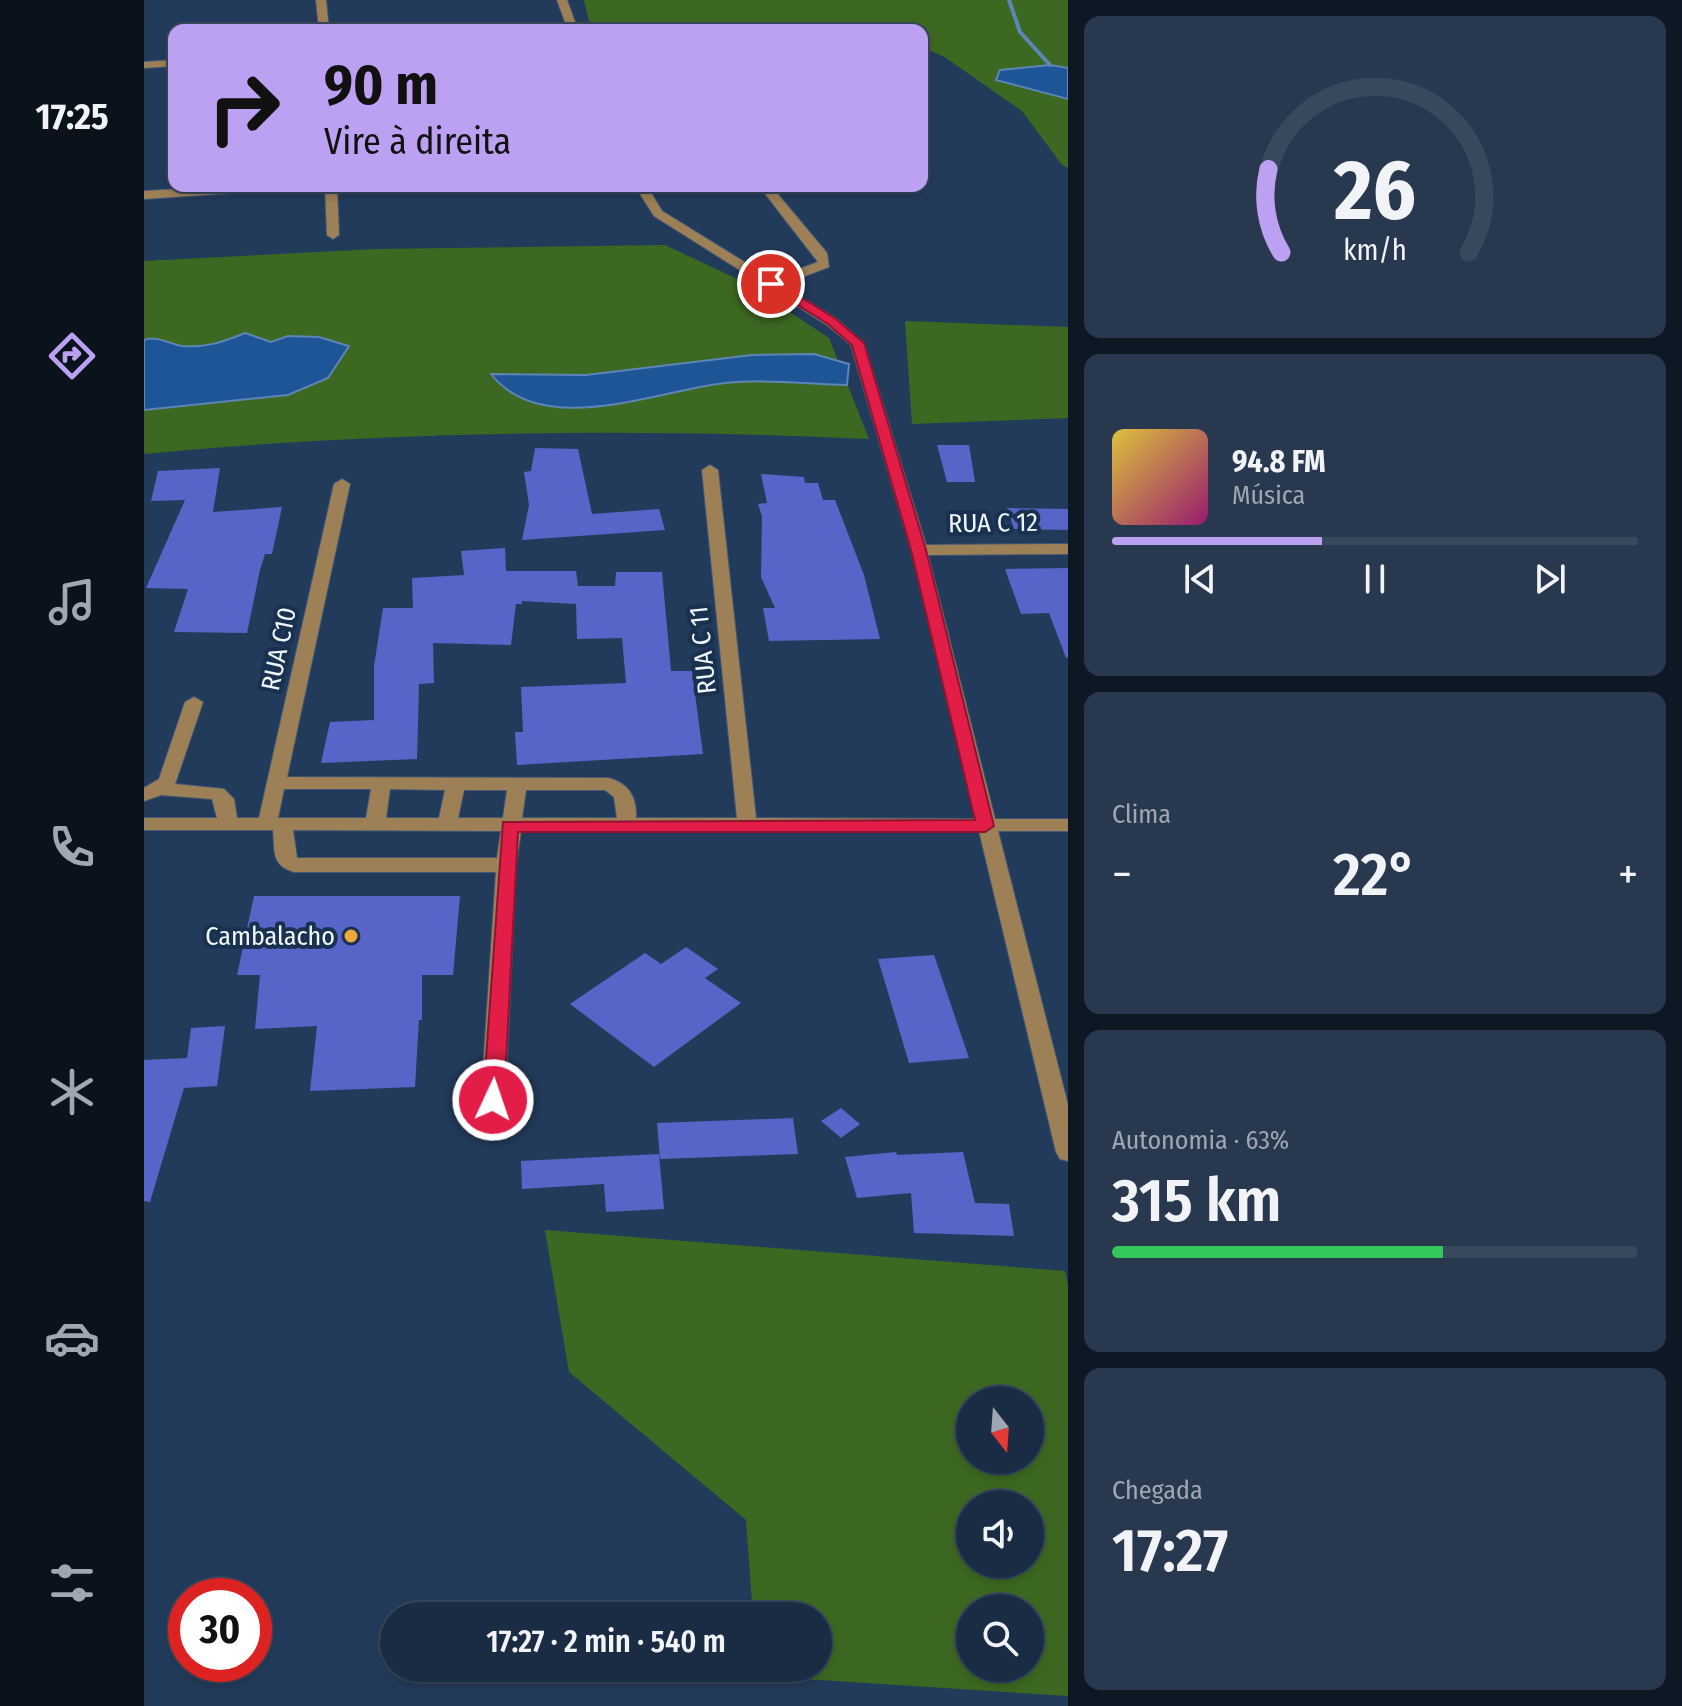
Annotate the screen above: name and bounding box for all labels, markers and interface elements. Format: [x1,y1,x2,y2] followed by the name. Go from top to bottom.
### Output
[324,52,438,119] text: 90 m
[192,56,296,160] icon: right
[35,95,109,139] text: 17:25
[324,120,511,164] text: Vire à direita
[1333,141,1416,241] text: 26
[1343,233,1407,268] text: km/h
[737,250,805,318] pin
[749,262,793,306] icon: arrive
[44,328,100,384] icon: directions
[1232,444,1326,480] text: 94.8 FM
[1232,480,1305,511] text: Música
[948,507,1038,539] street label: RUA C 12
[1178,557,1222,601] icon: previous
[1353,557,1397,601] icon: pause
[1528,557,1572,601] icon: next
[44,574,100,630] icon: music
[255,605,303,693] street label: RUA C10
[683,605,723,695] street label: RUA C 11
[1112,799,1171,830] text: Clima
[44,819,100,875] icon: phone
[1333,839,1417,911] text: 22°
[1112,848,1132,901] text: −
[1618,848,1638,901] text: +
[205,921,335,952] place label: Cambalacho
[342,927,360,945] marker: Cambalacho
[451,1058,535,1142] position arrow
[44,1064,100,1120] icon: climate
[1112,1125,1289,1156] text: Autonomia · 63%
[1112,1165,1281,1237] text: 315 km
[44,1310,100,1366] icon: car
[956,1386,1044,1474] north arrow
[956,1386,1044,1682] map controls
[1112,1475,1203,1506] text: Chegada
[956,1490,1044,1578] button: sound
[1112,1515,1228,1587] text: 17:27
[44,1555,100,1611] icon: filters
[168,1578,272,1682] speed limit sign: 30
[956,1594,1044,1682] button: search
[486,1624,726,1660] text: 17:27 · 2 min · 540 m

